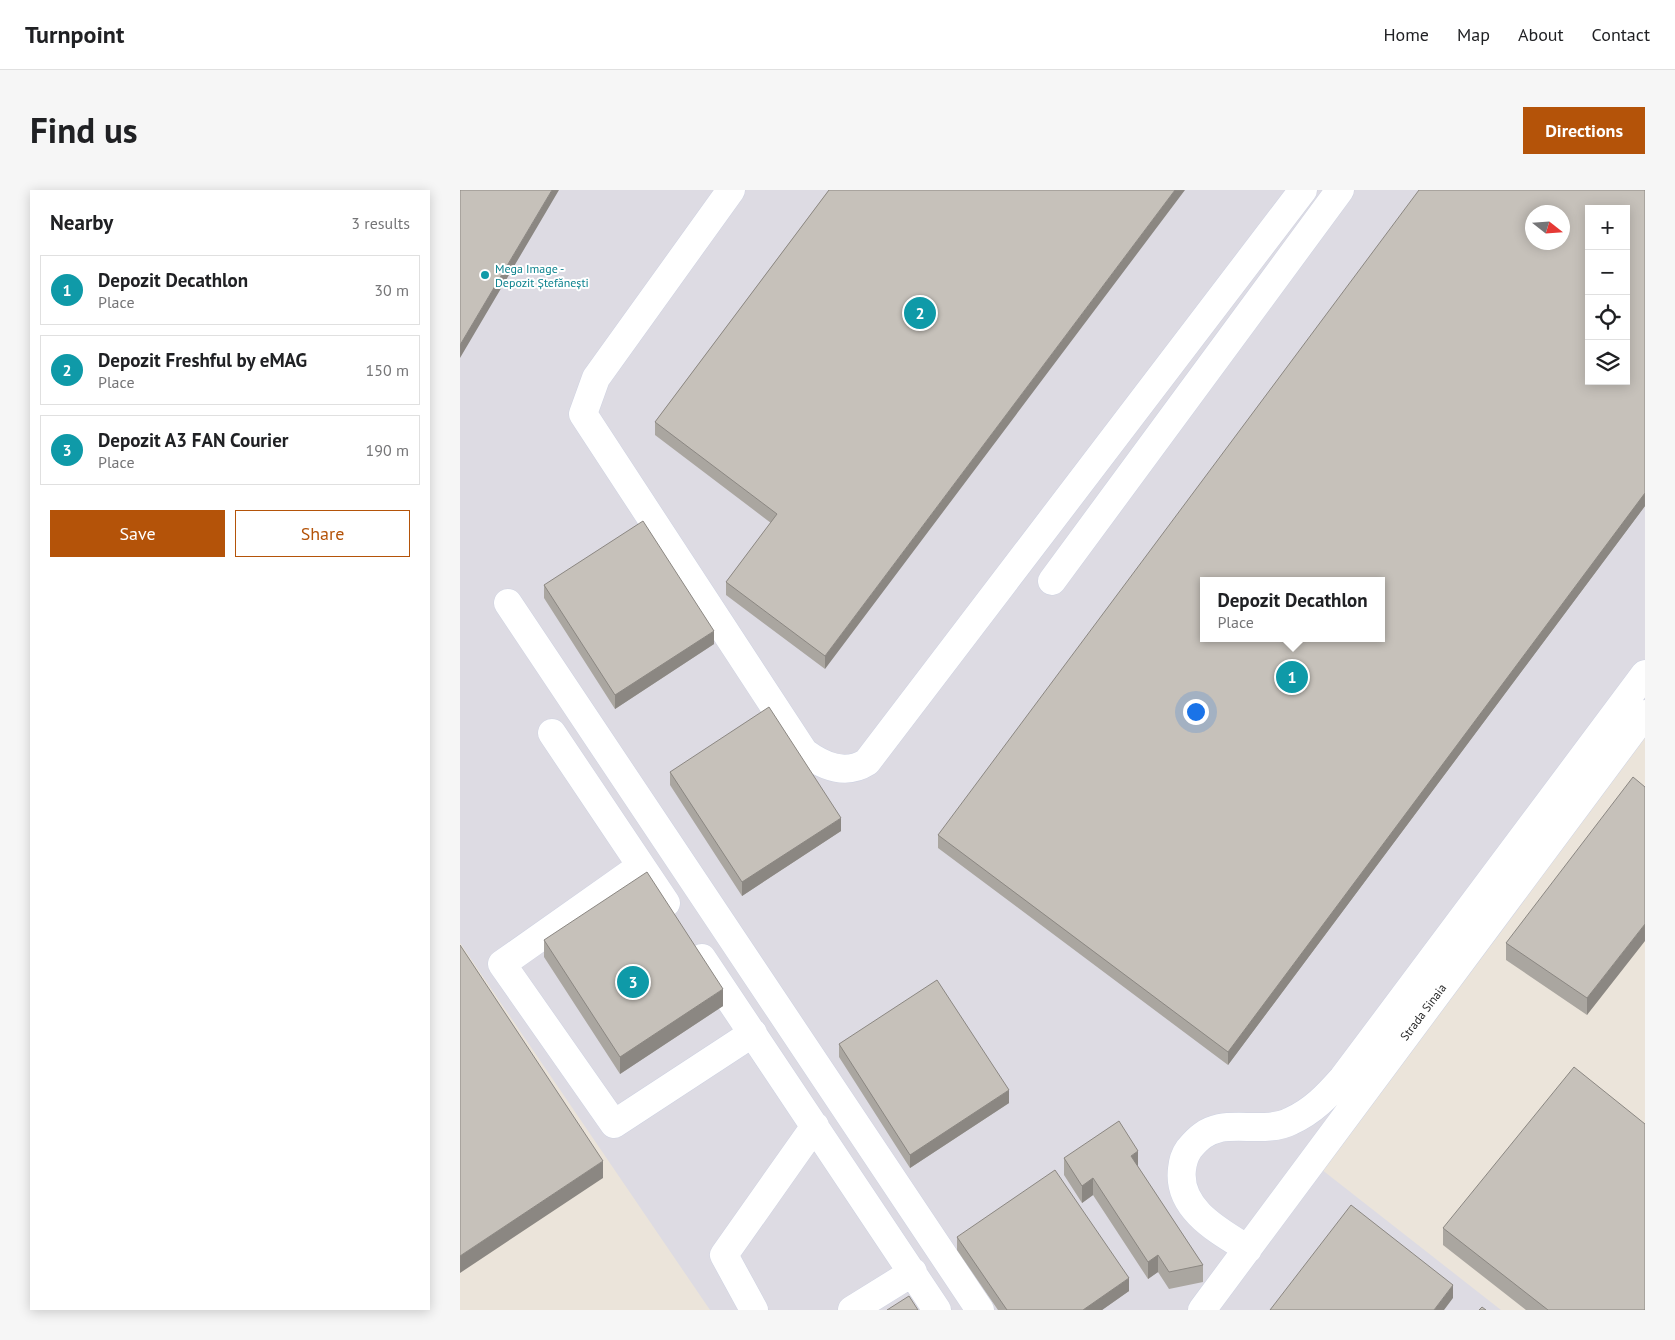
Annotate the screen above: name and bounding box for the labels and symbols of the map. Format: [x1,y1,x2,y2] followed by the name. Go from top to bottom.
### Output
[1525,205,1570,250] north arrow
[495,261,589,290] place label: Mega Image - Depozit Ștefănești
[479,269,491,281] marker: Mega Image - Depozit Ștefănești
[904,294,936,332] pin: 2
[1276,658,1308,696] pin: 1
[1183,699,1209,725] your location
[617,963,649,1001] pin: 3
[1397,981,1449,1043] street label: Strada Sinaia

